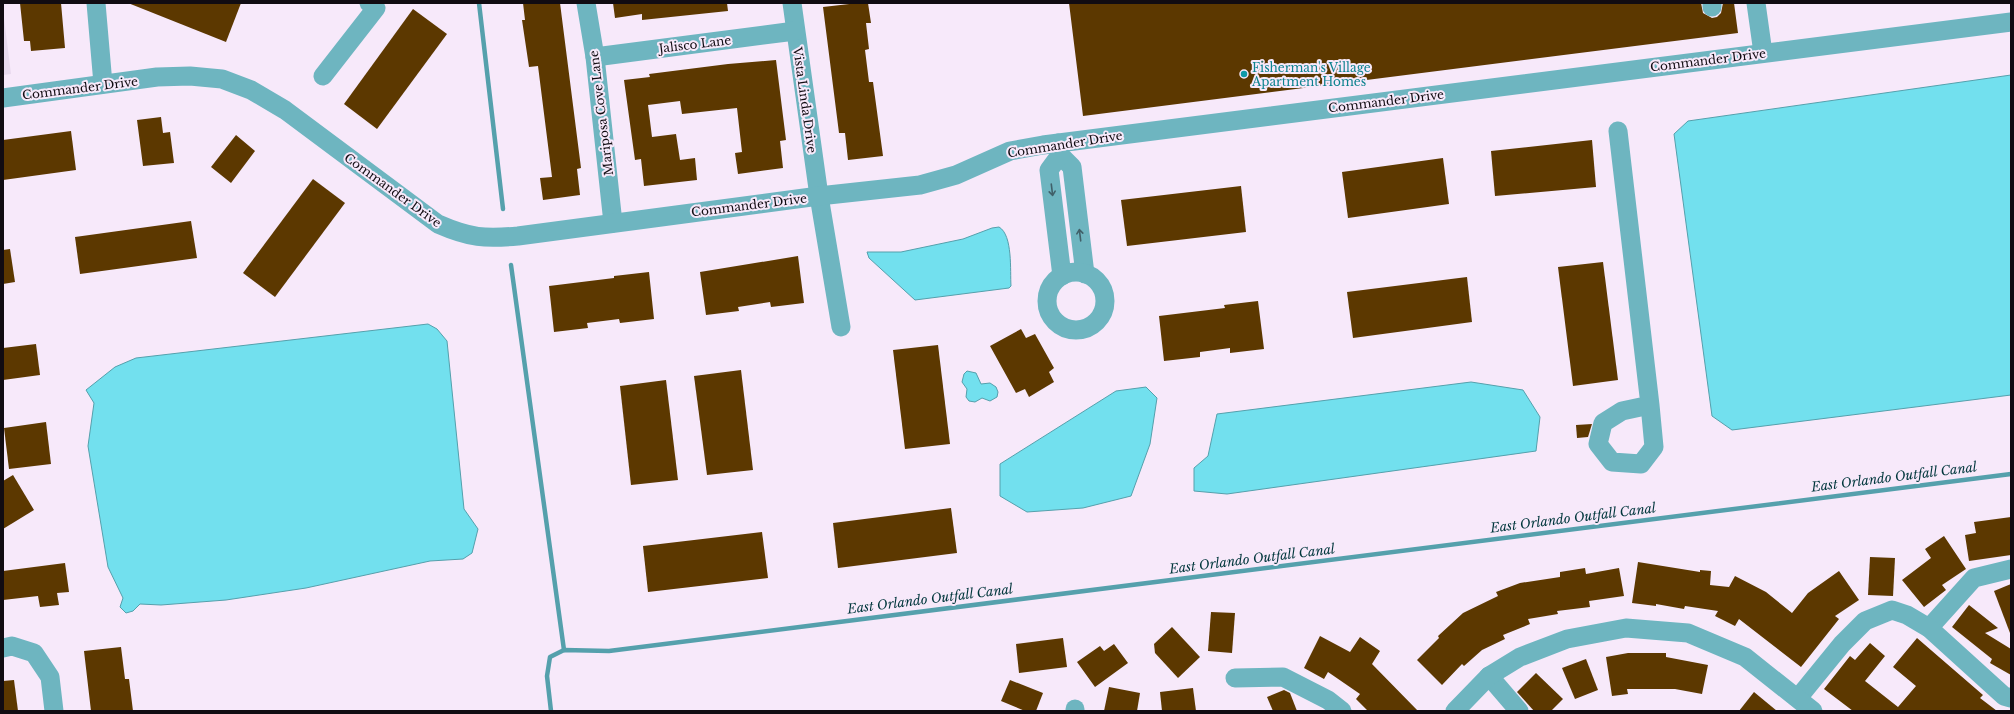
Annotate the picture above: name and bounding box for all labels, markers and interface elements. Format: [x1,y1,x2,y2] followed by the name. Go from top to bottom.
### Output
[656,32,732,56] street label: Jalisco Lane
[790,45,820,154] street label: Vista Linda Drive
[1649,45,1767,75] street label: Commander Drive
[586,49,616,176] street label: Mariposa Cove Lane
[1251,60,1371,89] place label: Fisherman's Village Apartment Homes
[1239,69,1249,79] marker: Fisherman's Village Apartment Homes
[21,73,139,103] street label: Commander Drive
[1327,86,1445,116] street label: Commander Drive
[1006,127,1124,161] street label: Commander Drive
[342,150,445,230] street label: Commander Drive
[1048,183,1055,196] one-way arrow
[690,190,808,220] street label: Commander Drive
[1076,229,1084,242] one-way arrow
[1809,458,1979,496] water label: East Orlando Outfall Canal
[1488,499,1658,537] water label: East Orlando Outfall Canal
[1167,540,1337,578] water label: East Orlando Outfall Canal
[845,580,1015,618] water label: East Orlando Outfall Canal

